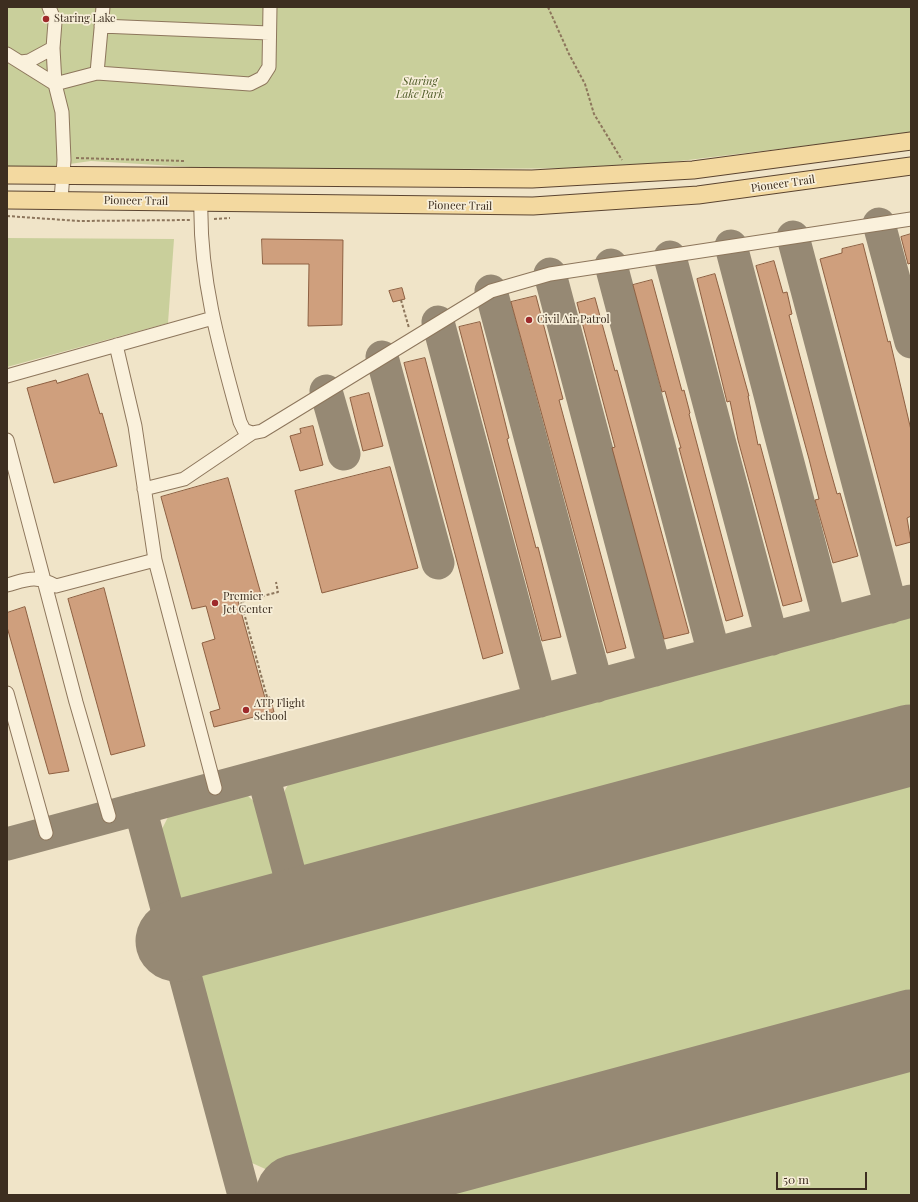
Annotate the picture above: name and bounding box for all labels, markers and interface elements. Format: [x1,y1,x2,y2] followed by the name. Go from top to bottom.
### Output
[54,12,116,26] place label: Staring Lake
[41,14,51,24] marker: Staring Lake
[396,75,444,101] park label: Staring Lake Park
[750,173,816,195] street label: Pioneer Trail
[104,194,168,208] street label: Pioneer Trail
[428,199,492,213] street label: Pioneer Trail
[537,313,610,327] place label: Civil Air Patrol
[524,315,534,325] marker: Civil Air Patrol
[223,590,273,616] place label: Premier Jet Center
[210,598,220,608] marker: Premier Jet Center
[254,697,305,723] place label: ATP Flight School
[241,705,251,715] marker: ATP Flight School
[778,1164,869,1190] scale bar
[783,1171,809,1187] text: 50 m

